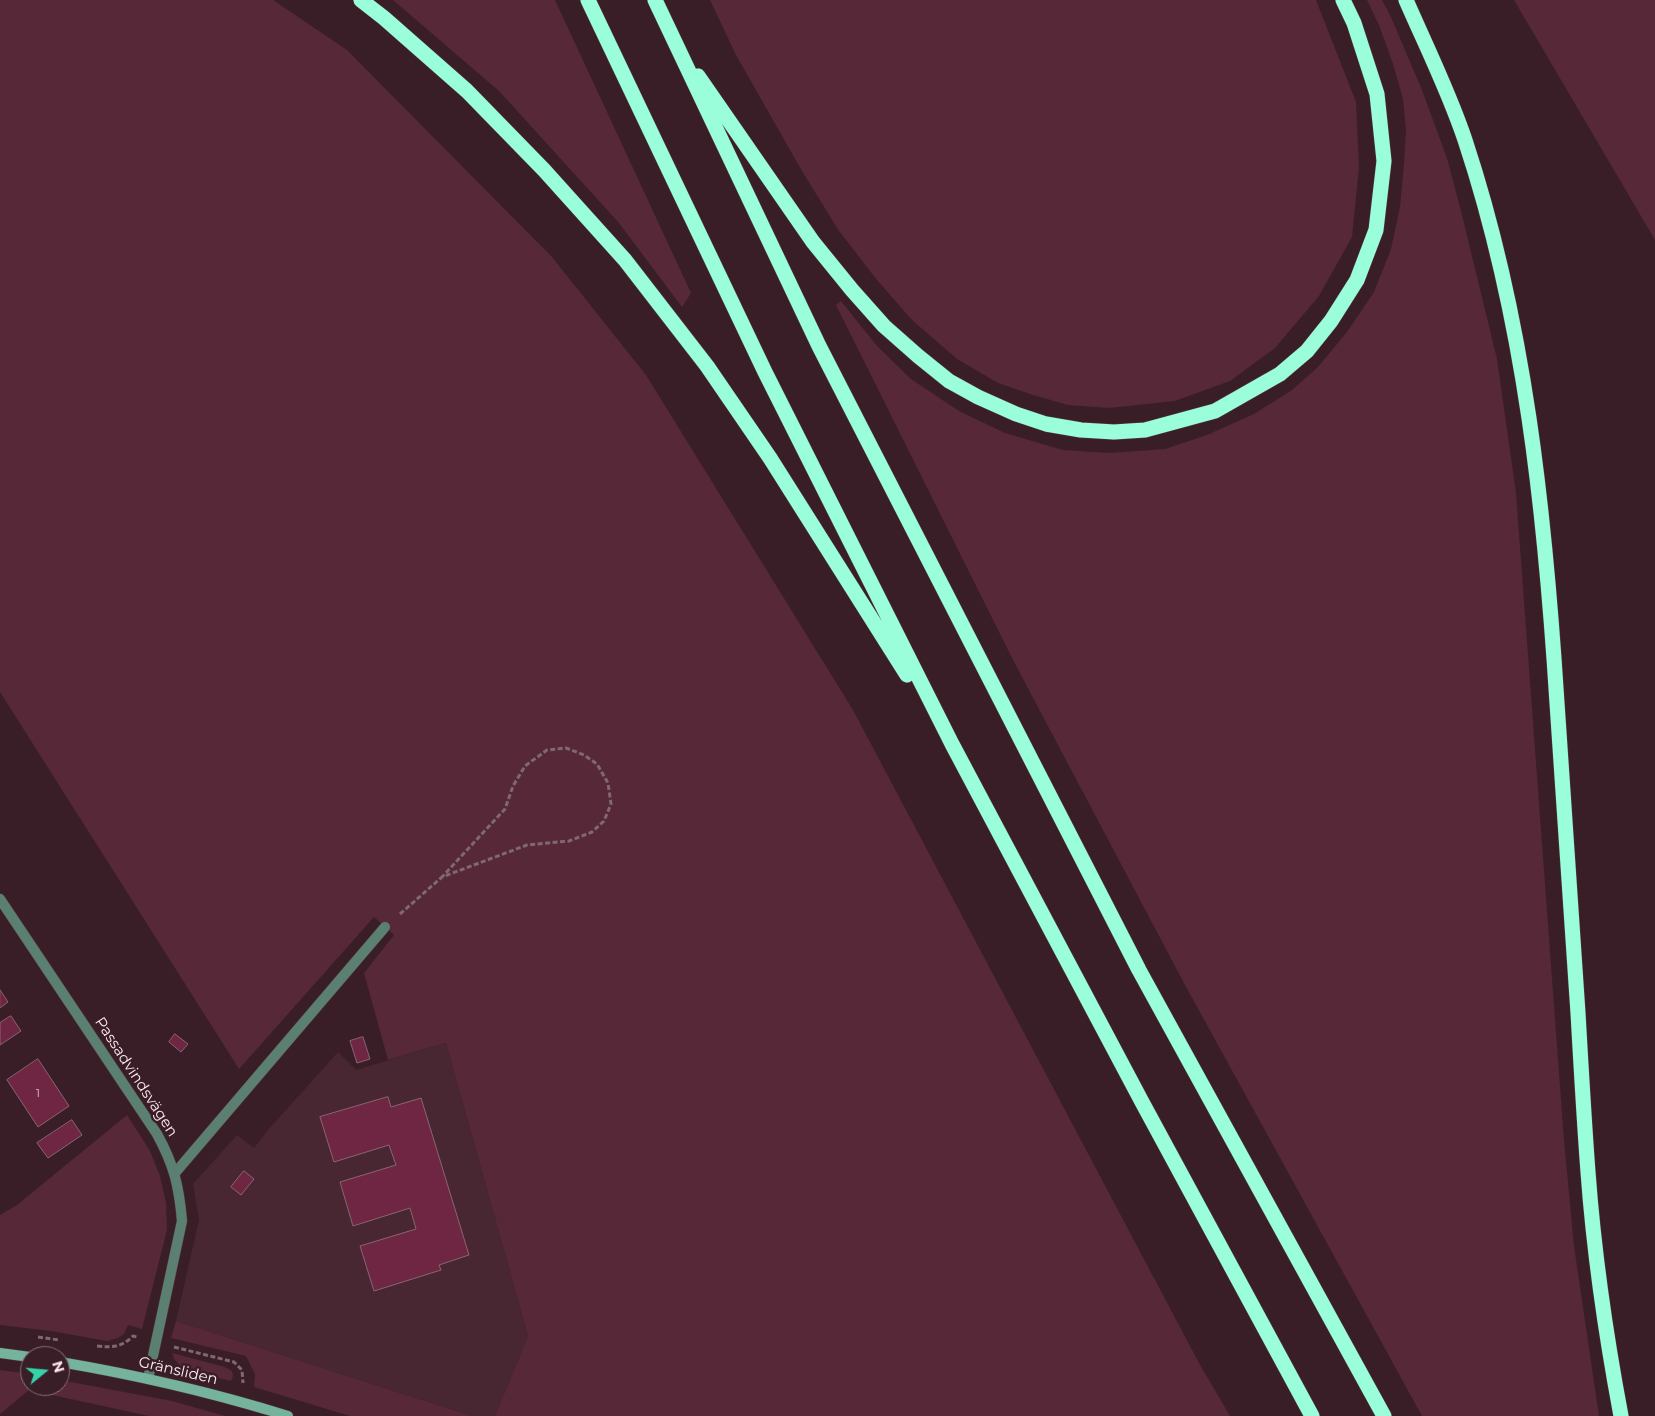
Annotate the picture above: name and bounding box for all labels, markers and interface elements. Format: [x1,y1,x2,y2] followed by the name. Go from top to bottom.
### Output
[91,1014,181,1140] street label: Passadvindsvägen
[36,1086,40,1100] house number: 1
[20,1346,70,1396] north arrow
[137,1353,219,1389] street label: Gränsliden
[48,1359,69,1375] text: N

